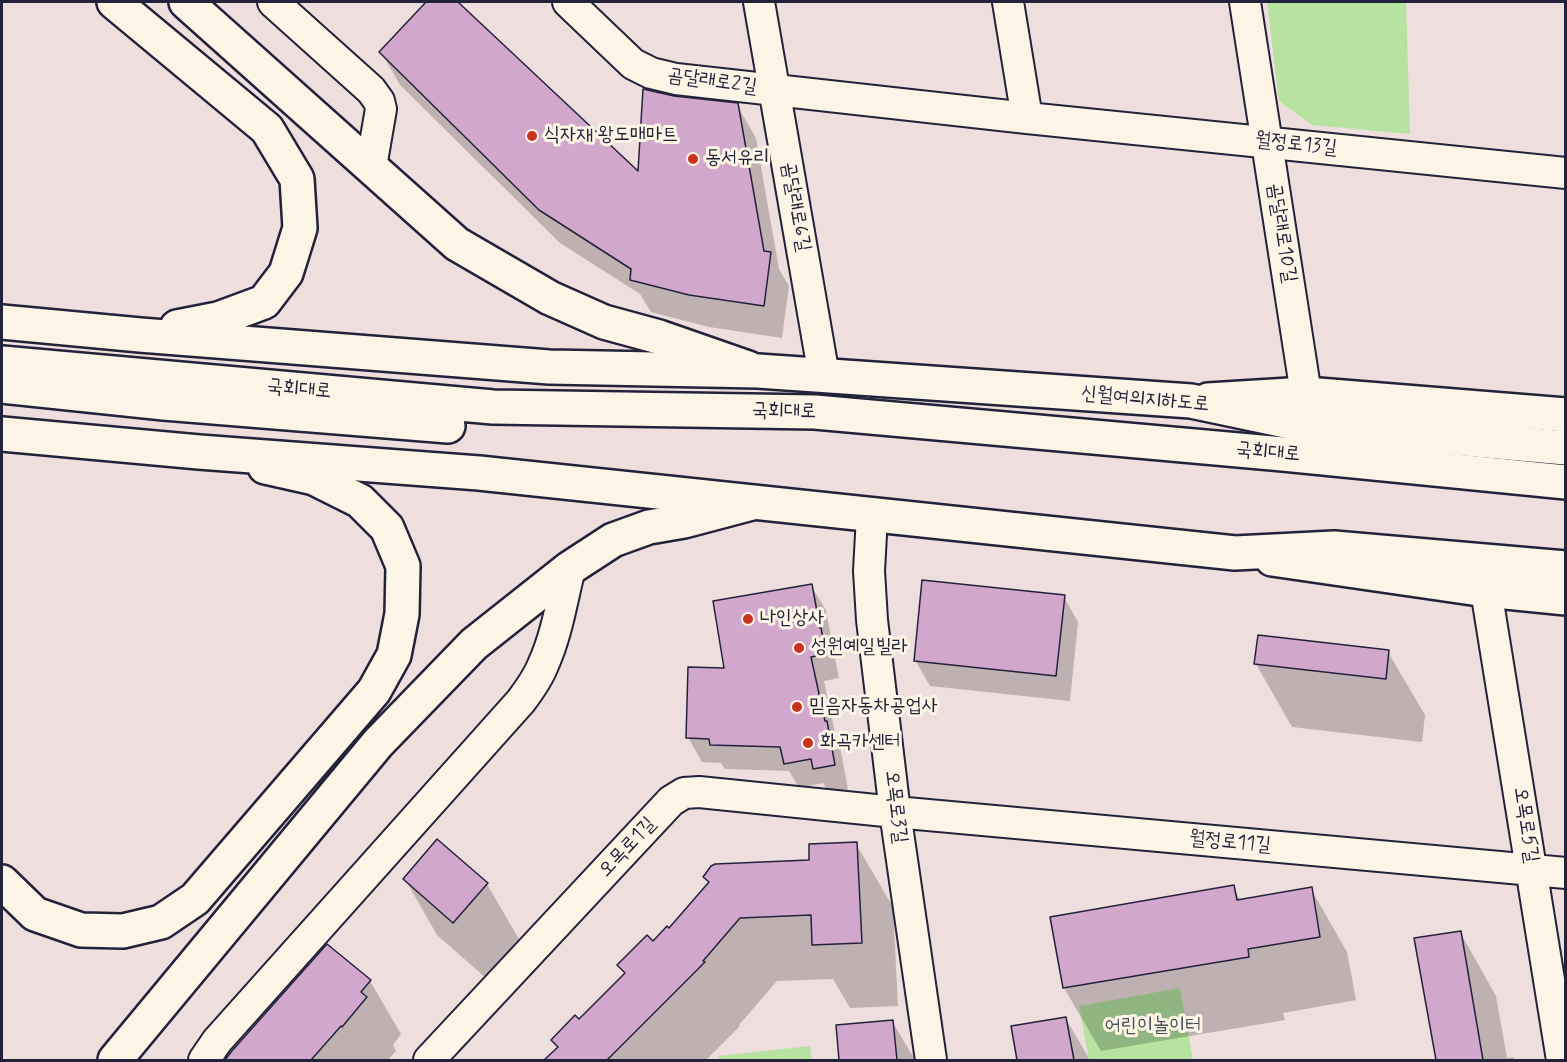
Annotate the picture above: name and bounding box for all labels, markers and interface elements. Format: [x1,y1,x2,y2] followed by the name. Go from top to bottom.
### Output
[666,64,758,100] street label: 곰달래로2길
[544,124,678,148] place label: 식자재 왕도매마트
[525,129,539,143] marker: 식자재 왕도매마트
[1254,129,1338,161] street label: 월정로13길
[705,147,769,171] place label: 동서유리
[686,152,700,166] marker: 동서유리
[775,160,815,254] street label: 곰달래로6길
[1261,181,1301,285] street label: 곰달래로10길
[266,375,332,405] street label: 국회대로
[1080,382,1210,418] street label: 신월여의지하도로
[752,399,816,425] street label: 국회대로
[1235,438,1301,468] street label: 국회대로
[760,607,824,631] place label: 나인상사
[741,612,755,626] marker: 나인상사
[811,636,908,660] place label: 성원예일빌라
[792,641,806,655] marker: 성원예일빌라
[809,695,938,719] place label: 믿음자동차공업사
[790,700,804,714] marker: 믿음자동차공업사
[820,731,900,755] place label: 화곡카센터
[801,736,815,750] marker: 화곡카센터
[879,769,911,845] street label: 오목로3길
[1507,785,1543,865] street label: 오목로5길
[594,813,662,883] street label: 오목로1길
[1188,827,1272,859] street label: 월정로11길
[1105,1015,1201,1039] park label: 어린이놀이터

